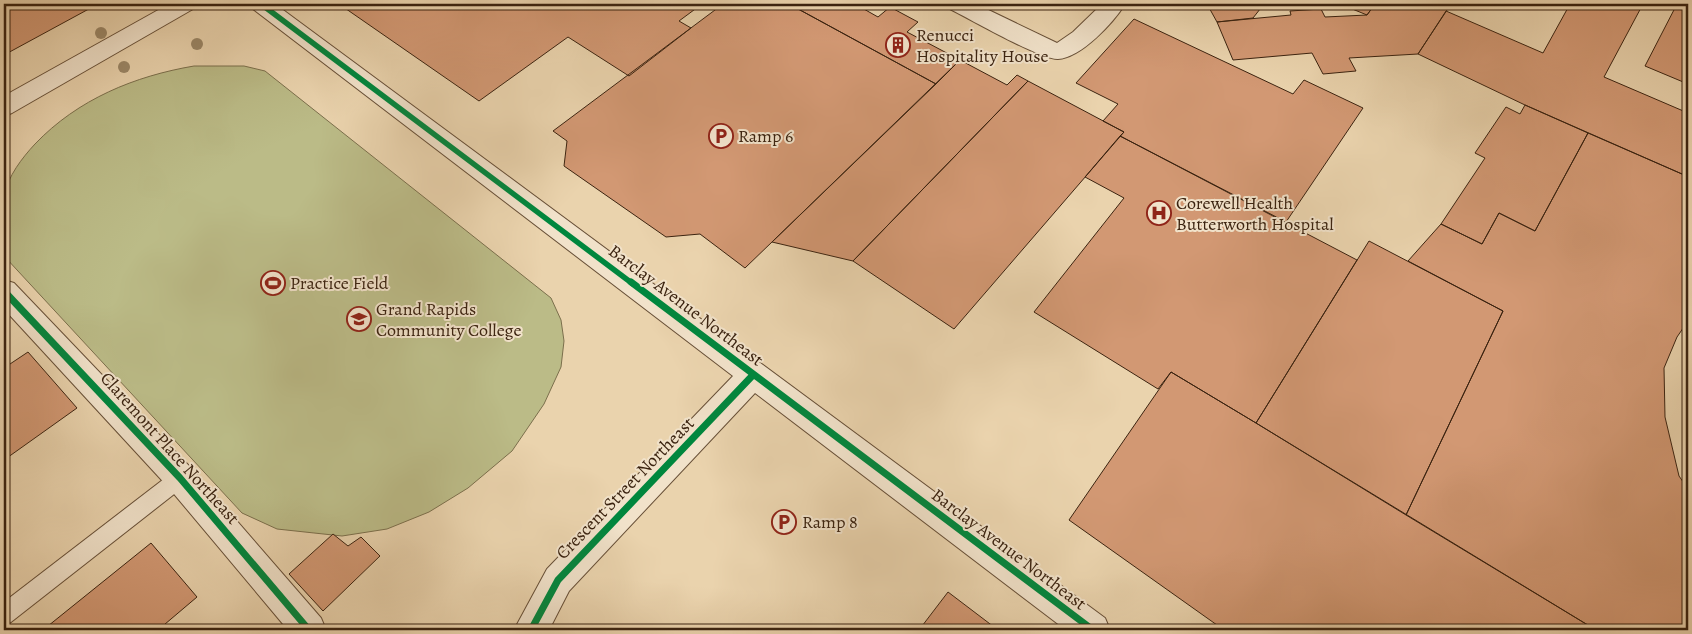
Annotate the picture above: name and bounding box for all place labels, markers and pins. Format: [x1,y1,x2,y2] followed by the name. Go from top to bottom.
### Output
[916,23,1049,68] place label: Renucci Hospitality House
[885,32,911,58] building icon: Renucci Hospitality House
[708,123,734,149] parking icon: Ramp 6
[738,124,793,148] place label: Ramp 6
[1176,191,1334,236] place label: Corewell Health Butterworth Hospital
[1146,200,1172,226] hospital icon: Corewell Health Butterworth Hospital
[260,270,286,296] sports icon: Practice Field
[290,271,389,295] place label: Practice Field
[376,297,522,342] place label: Grand Rapids Community College
[346,306,372,332] school or university icon: Grand Rapids Community College
[771,509,797,535] parking icon: Ramp 8
[802,510,858,534] place label: Ramp 8

